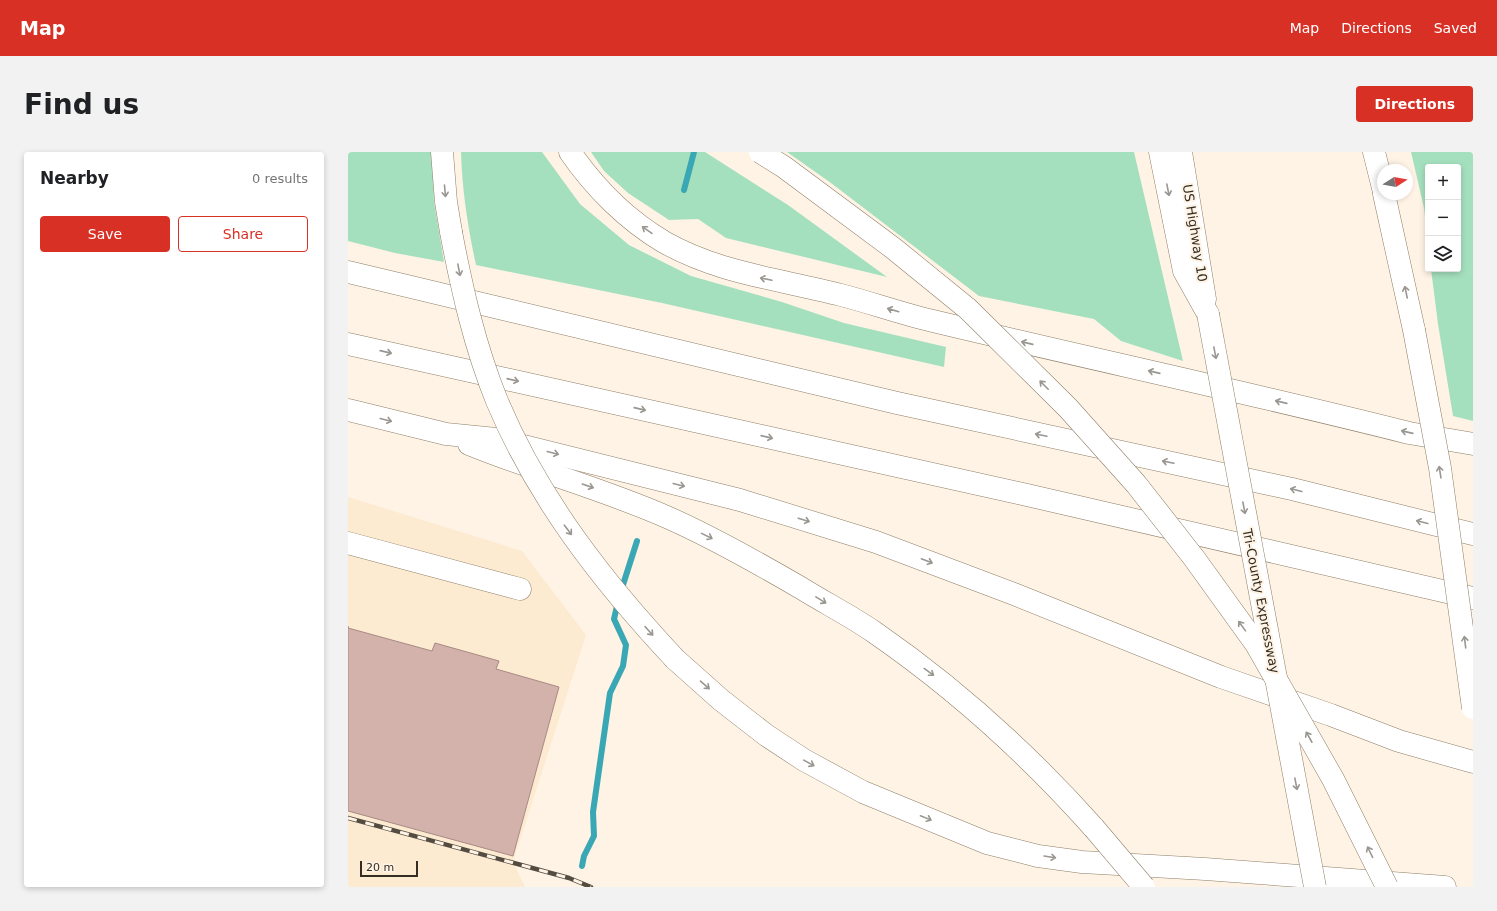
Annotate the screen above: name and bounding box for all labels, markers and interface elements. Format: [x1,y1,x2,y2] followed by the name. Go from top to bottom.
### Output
[20,17,65,39] text: Map
[1290,20,1319,36] text: Map
[1341,20,1412,36] text: Directions
[1434,20,1477,36] text: Saved
[1356,86,1473,122] button: Directions
[24,88,139,121] text: Find us
[1377,164,1413,200] north arrow
[1425,164,1461,272] map controls
[1425,164,1461,200] button: +
[40,168,109,188] text: Nearby
[252,171,308,186] text: 0 results
[1164,183,1172,196] one-way arrow
[1180,183,1210,283] street label: US Highway 10
[441,184,449,197] one-way arrow
[1425,200,1461,236] button: −
[40,216,170,252] button: Save
[178,216,308,252] button: Share
[642,226,653,234] one-way arrow
[1425,236,1461,272] button: layers
[455,263,463,276] one-way arrow
[760,274,773,282] one-way arrow
[1401,286,1409,299] one-way arrow
[886,306,899,313] one-way arrow
[1021,339,1034,346] one-way arrow
[1211,346,1219,359] one-way arrow
[379,349,392,357] one-way arrow
[1148,368,1161,376] one-way arrow
[506,377,519,385] one-way arrow
[1039,380,1049,390] one-way arrow
[1275,397,1288,405] one-way arrow
[633,405,646,413] one-way arrow
[379,416,392,424] one-way arrow
[1401,428,1414,436] one-way arrow
[1035,430,1048,438] one-way arrow
[760,434,773,441] one-way arrow
[546,450,559,457] one-way arrow
[1162,458,1175,466] one-way arrow
[1436,466,1444,479] one-way arrow
[672,482,685,489] one-way arrow
[581,483,594,490] one-way arrow
[1289,485,1302,493] one-way arrow
[1240,501,1248,514] one-way arrow
[797,517,810,524] one-way arrow
[1415,517,1428,525] one-way arrow
[564,525,572,536] one-way arrow
[1239,526,1282,675] street label: Tri-County Expressway
[701,533,713,540] one-way arrow
[921,558,933,566] one-way arrow
[815,596,826,604] one-way arrow
[1238,620,1246,631] one-way arrow
[645,626,654,637] one-way arrow
[1461,636,1469,649] one-way arrow
[923,668,934,676] one-way arrow
[699,681,710,690] one-way arrow
[1305,731,1313,743] one-way arrow
[803,759,815,767] one-way arrow
[1292,777,1300,790] one-way arrow
[920,815,932,822] one-way arrow
[1366,846,1373,858] one-way arrow
[1043,853,1056,861] one-way arrow
[360,859,418,878] scale bar
[366,861,394,874] text: 20 m

